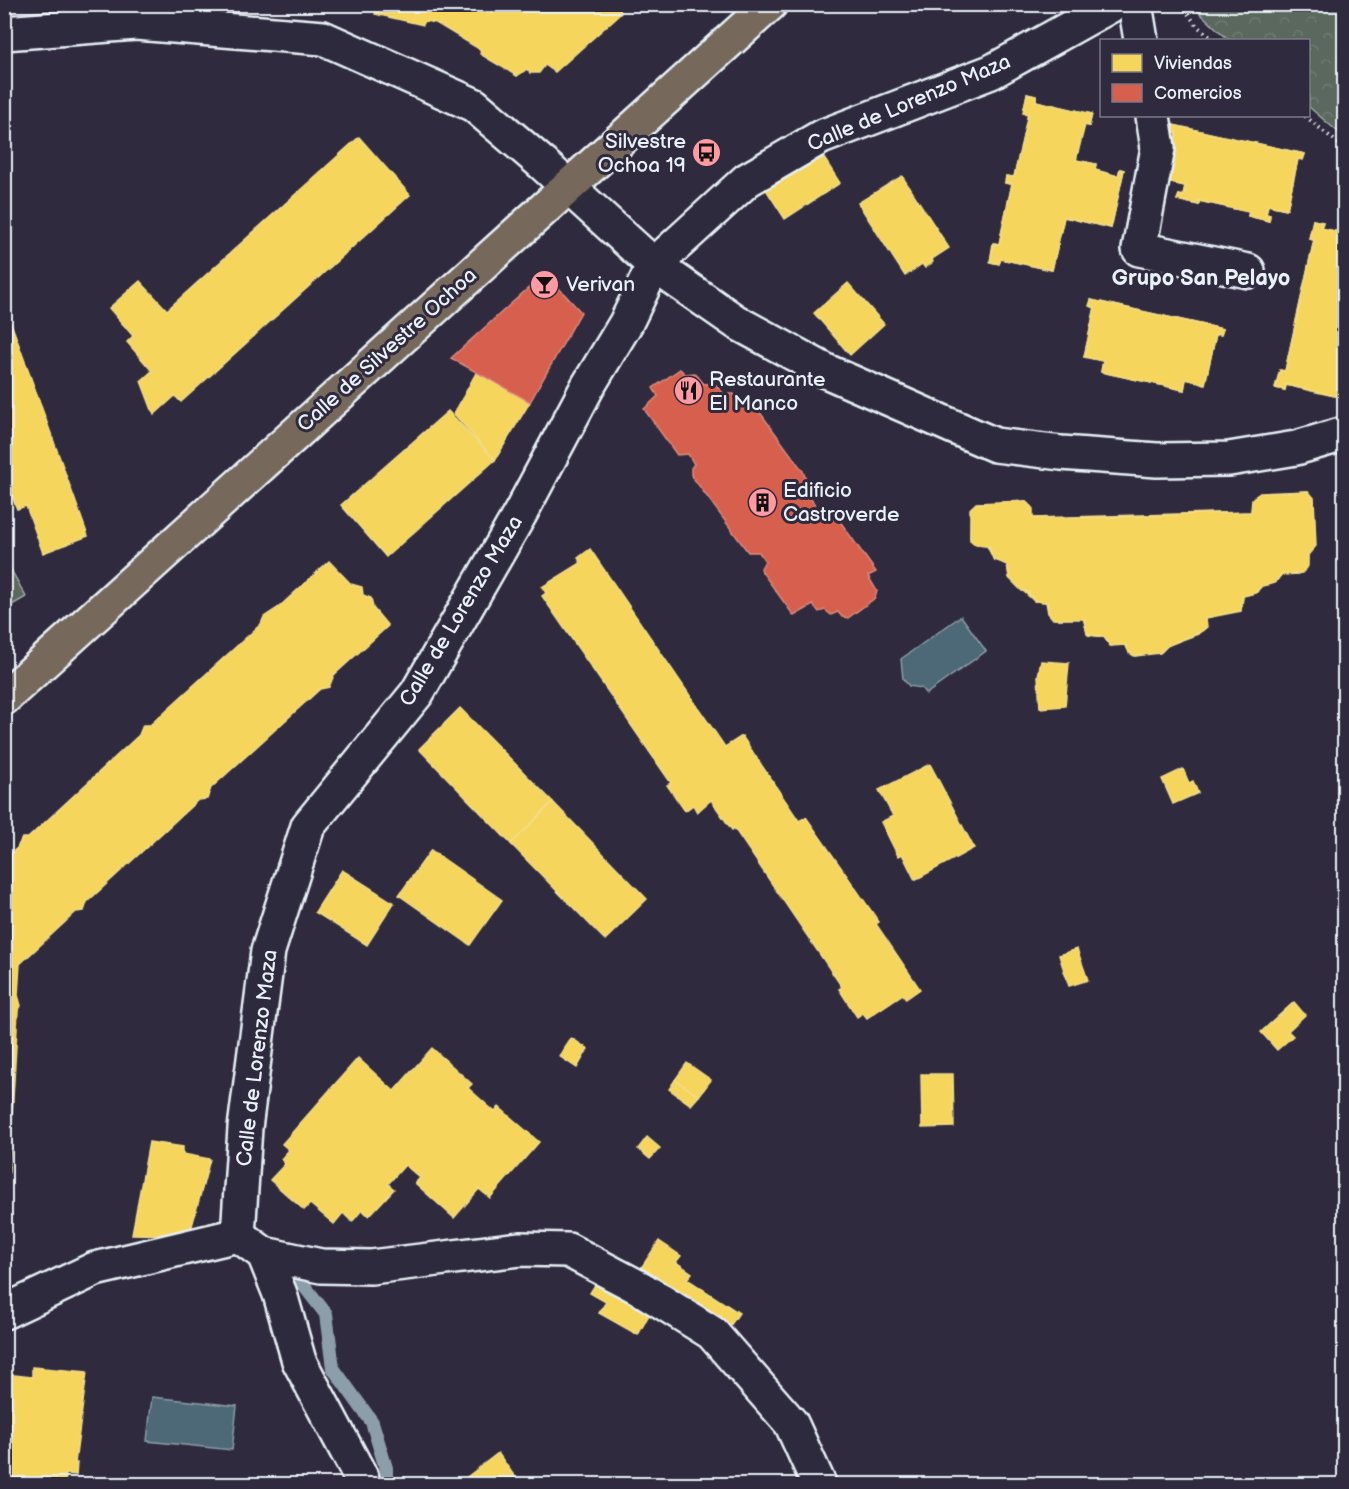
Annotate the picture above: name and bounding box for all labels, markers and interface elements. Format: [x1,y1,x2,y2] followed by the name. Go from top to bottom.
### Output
[1100,39,1310,117] legend
[804,49,1014,157] street label: Calle de Lorenzo Maza
[1154,53,1232,74] text: Viviendas
[1154,83,1242,104] text: Comercios
[598,129,686,178] place label: Silvestre Ochoa 19
[691,137,723,169] bus stop icon: Silvestre Ochoa 19
[292,263,482,437] street label: Calle de Silvestre Ochoa
[1112,265,1290,292] district label: Grupo San Pelayo
[529,268,561,300] bar icon: Verivan
[566,272,635,297] place label: Verivan
[709,367,825,416] place label: Restaurante El Manco
[672,375,704,407] restaurant icon: Restaurante El Manco
[783,478,900,527] place label: Edificio Castroverde
[746,486,778,518] building icon: Edificio Castroverde
[394,511,528,711] street label: Calle de Lorenzo Maza
[231,948,283,1168] street label: Calle de Lorenzo Maza

